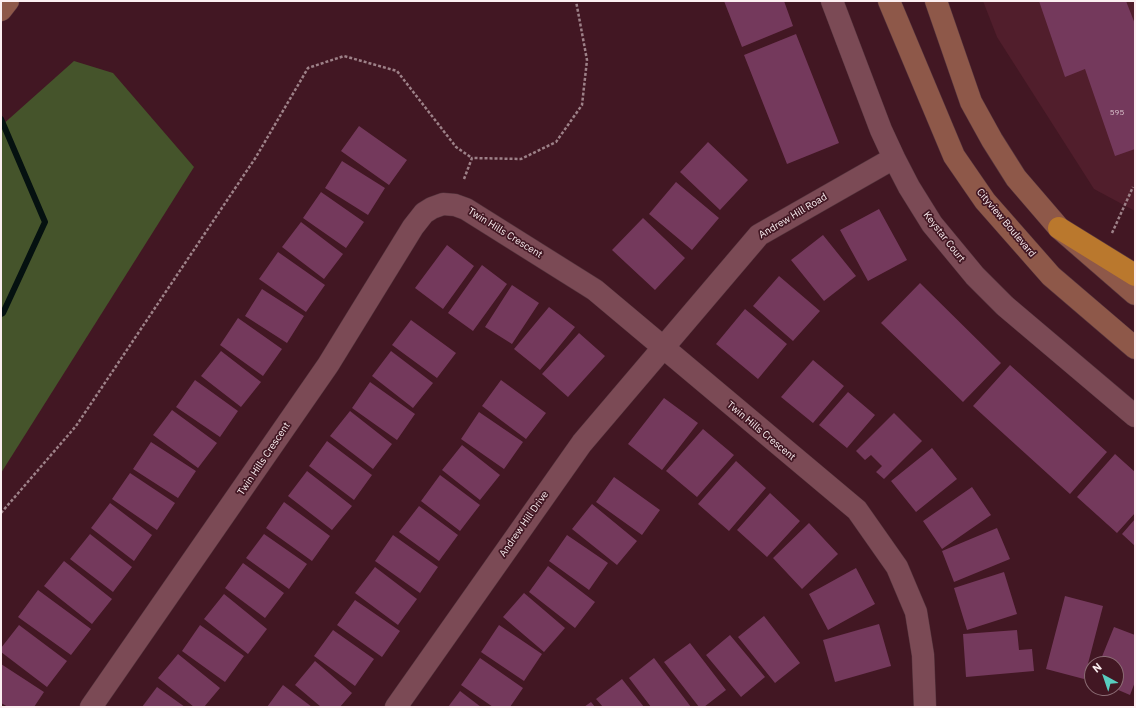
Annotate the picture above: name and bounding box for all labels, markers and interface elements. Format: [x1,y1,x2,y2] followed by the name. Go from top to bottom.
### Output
[1110,108,1124,118] house number: 595
[974,186,1038,260] street label: Cityview Boulevard
[757,191,829,241] street label: Andrew Hill Road
[466,205,544,261] street label: Twin Hills Crescent
[921,209,967,265] street label: Keystar Court
[724,399,798,463] street label: Twin Hills Crescent
[235,420,293,498] street label: Twin Hills Crescent
[497,489,551,559] street label: Andrew Hill Drive
[1084,656,1124,696] north arrow
[1089,660,1104,675] text: N

